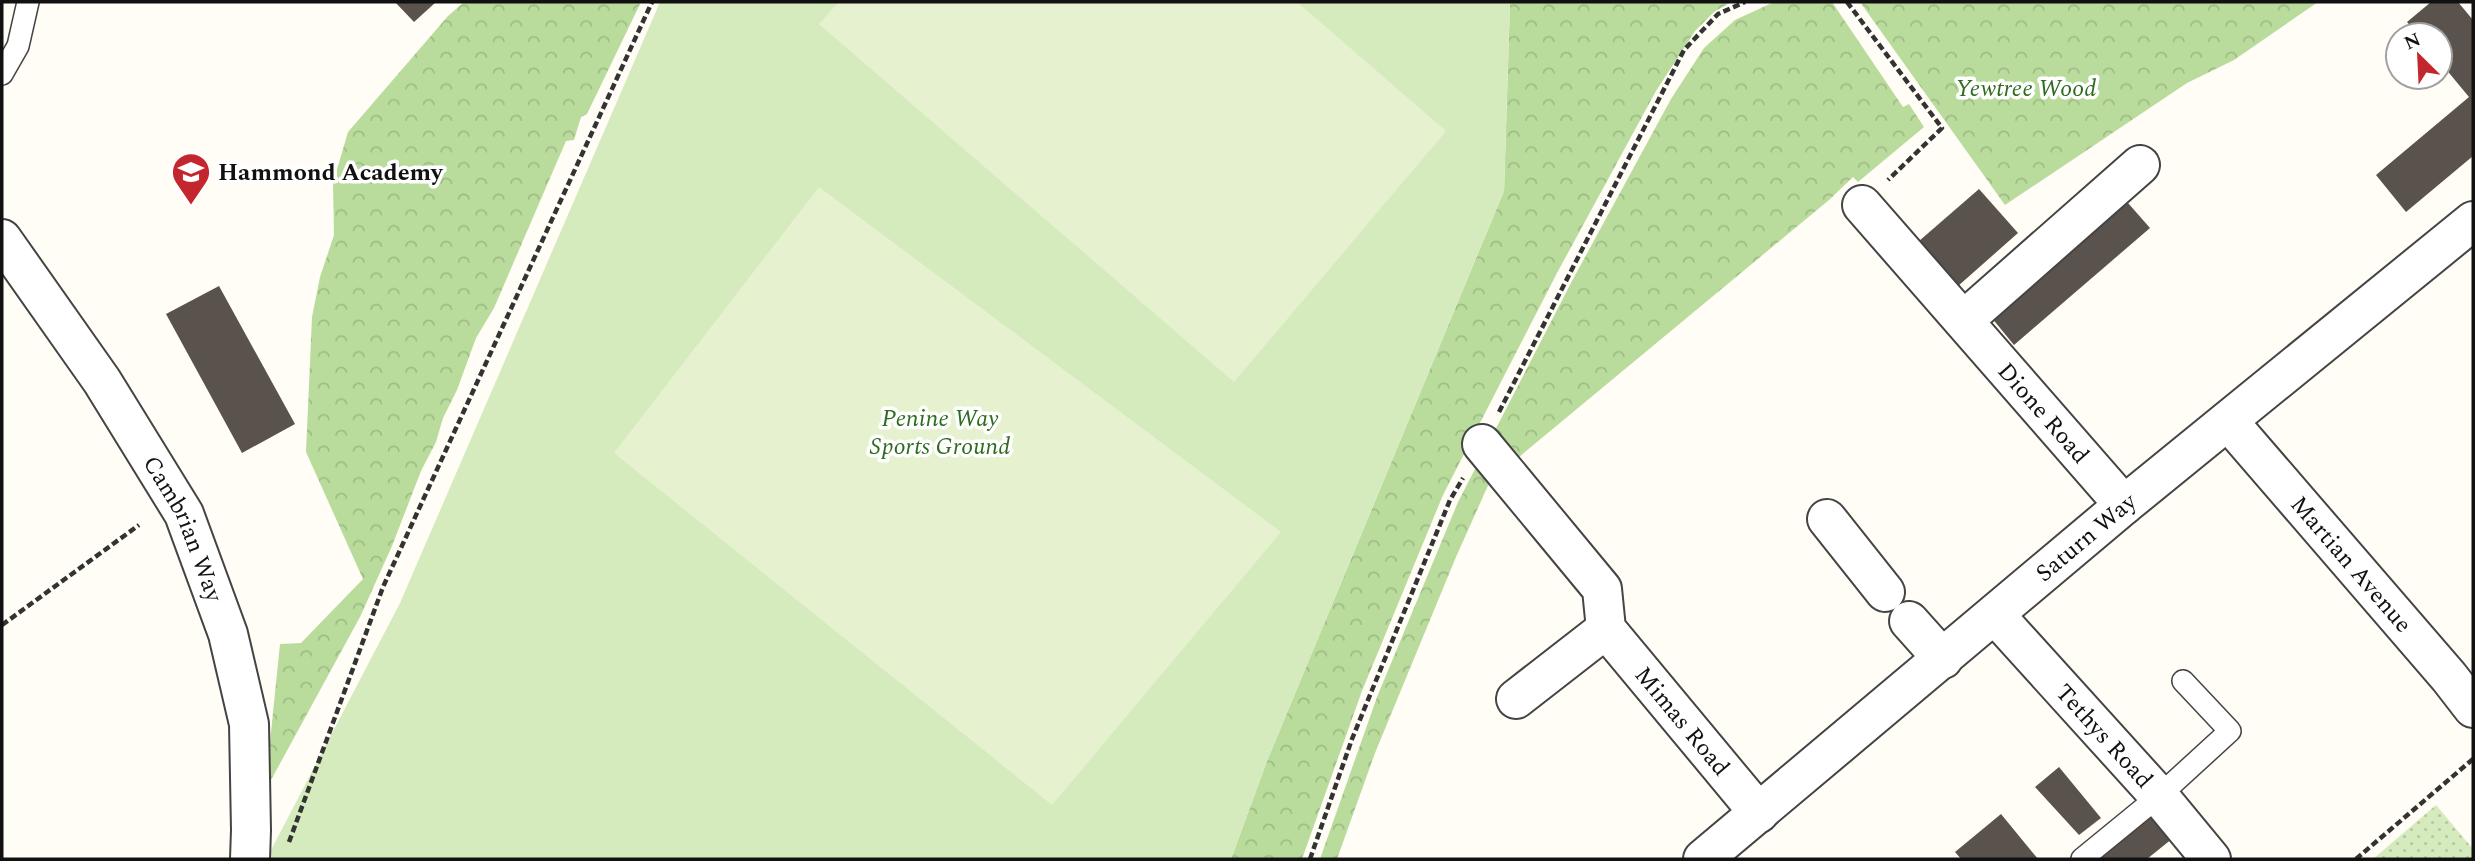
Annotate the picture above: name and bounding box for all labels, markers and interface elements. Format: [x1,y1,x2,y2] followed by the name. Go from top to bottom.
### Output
[2384,21,2454,91] north arrow
[2400,25,2426,58] text: N
[1956,71,2096,107] park label: Yewtree Wood
[170,151,212,206] school or university icon: Hammond Academy
[218,155,444,191] place label: Hammond Academy
[1988,355,2097,472] street label: Dione Road
[870,401,1010,465] park label: Penine Way Sports Ground
[133,449,232,608] street label: Cambrian Way
[2028,484,2146,591] street label: Saturn Way
[2281,488,2420,641] street label: Martian Avenue
[1625,659,1738,784] street label: Mimas Road
[2046,676,2161,797] street label: Tethys Road

